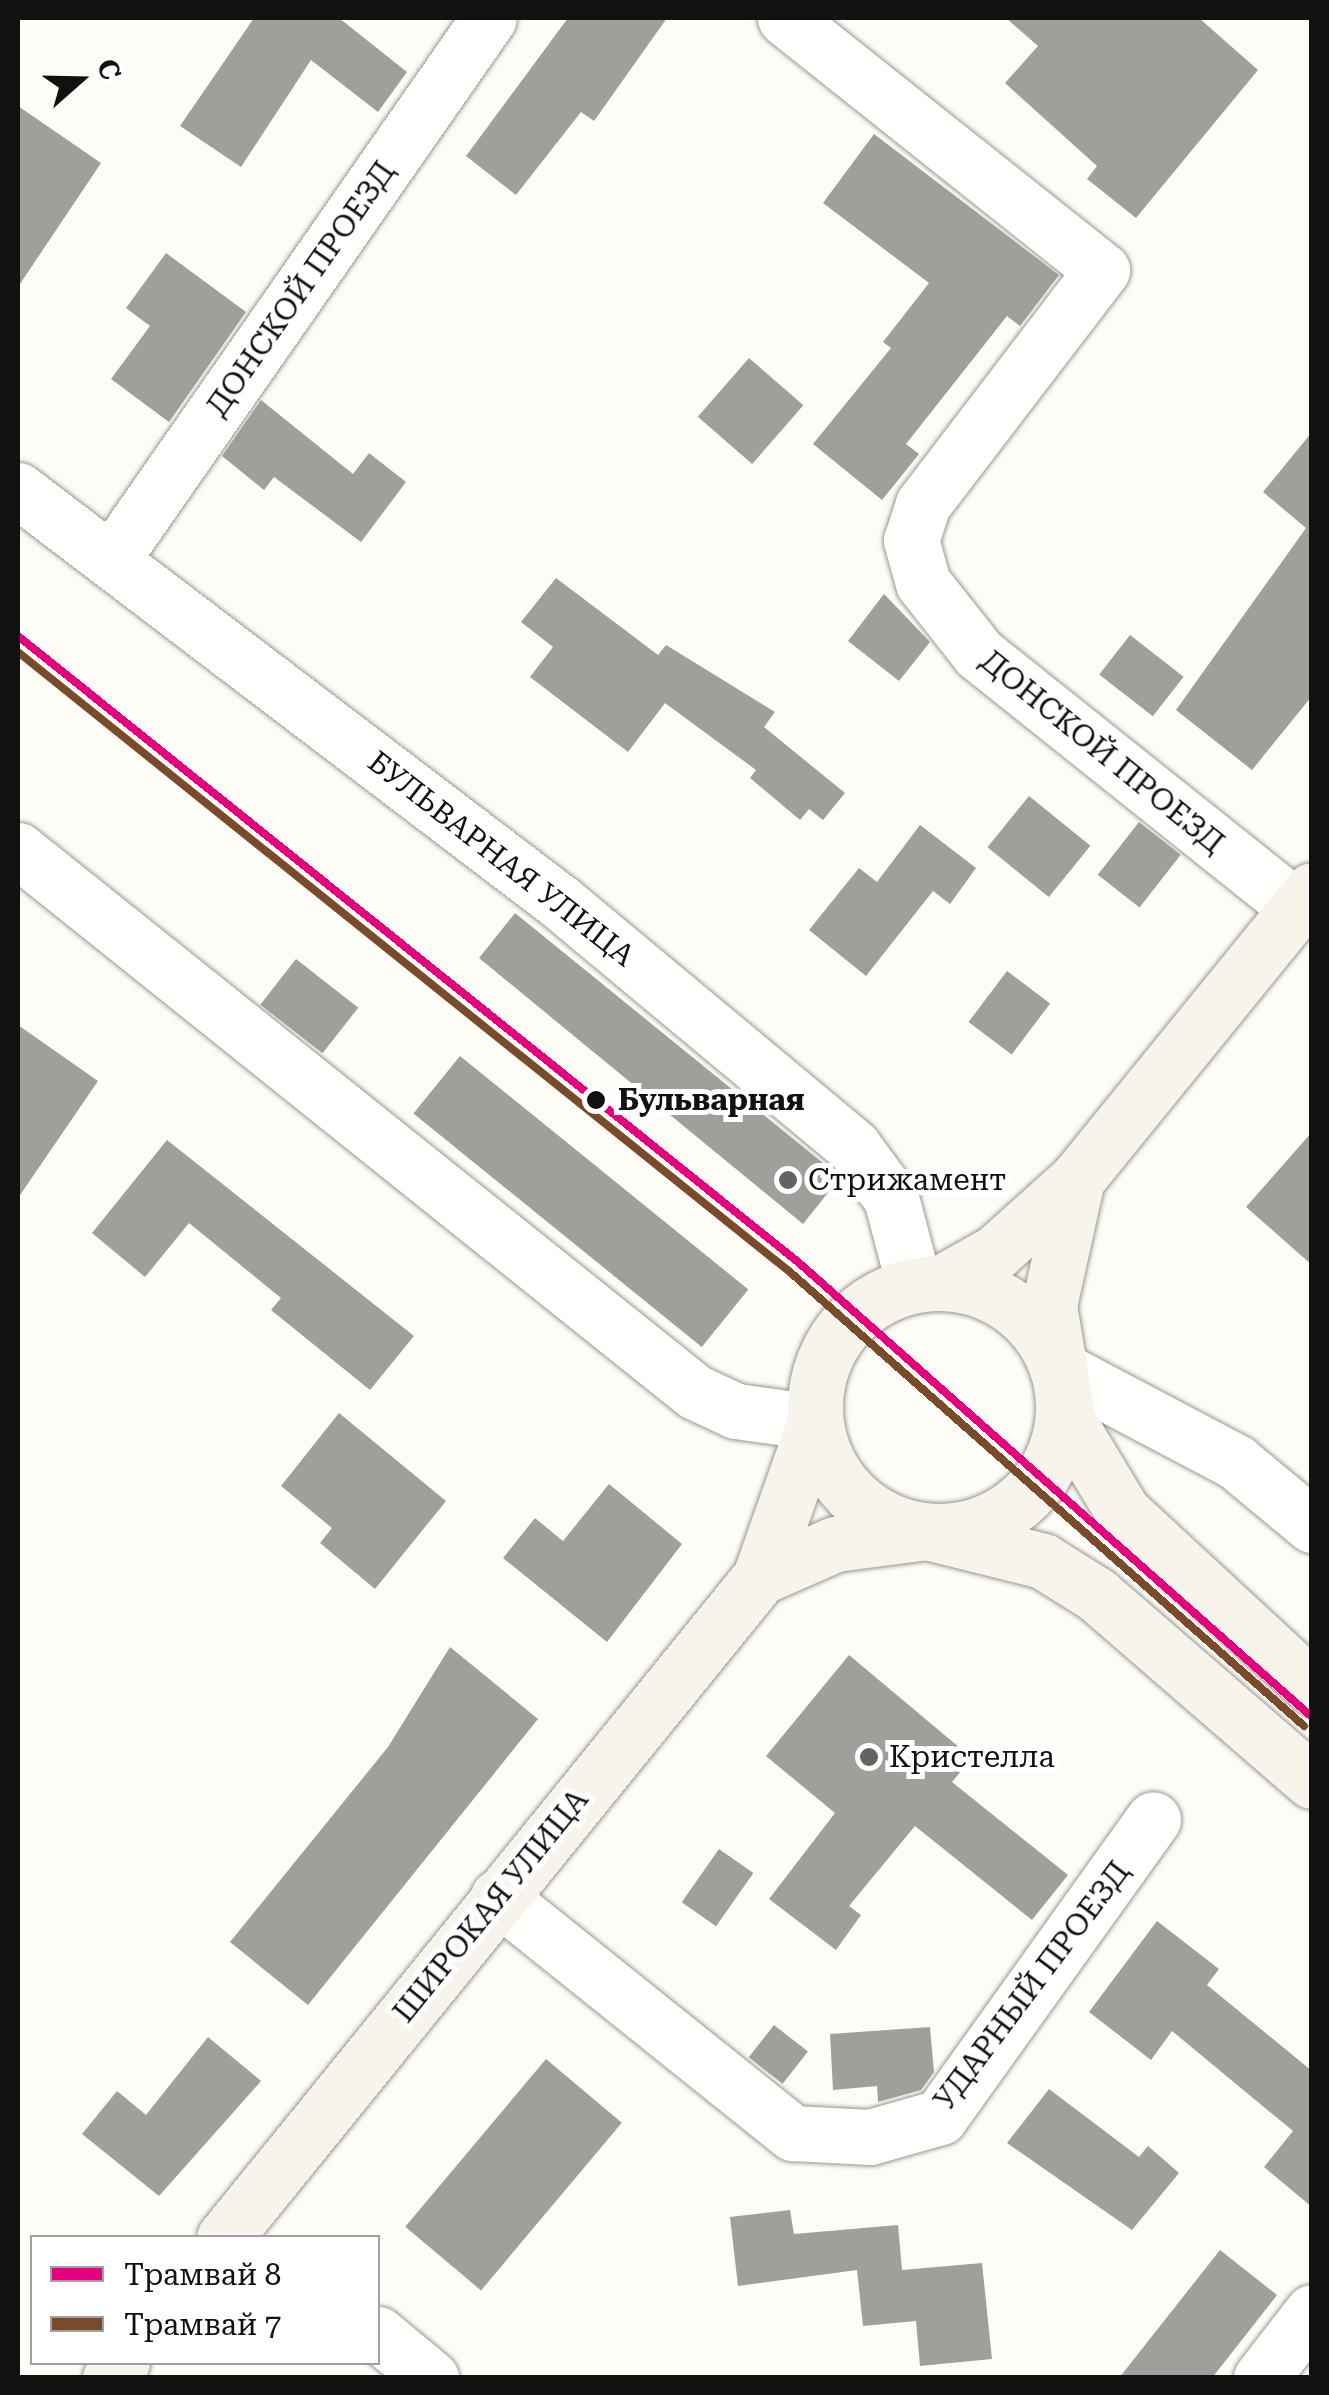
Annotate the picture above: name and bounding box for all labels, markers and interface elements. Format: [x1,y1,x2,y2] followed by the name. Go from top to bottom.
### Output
[30,30,130,130] north arrow
[90,55,128,84] text: С
[199,155,403,423] street label: ДОНСКОЙ ПРОЕЗД
[973,643,1231,861] street label: ДОНСКОЙ ПРОЕЗД
[361,744,641,974] street label: БУЛЬВАРНАЯ УЛИЦА
[618,1082,805,1118] place label: Бульварная
[583,1087,609,1113] marker: Бульварная
[808,1162,1006,1198] place label: Стрижамент
[777,1169,799,1191] marker: Стрижамент
[889,1739,1055,1775] place label: Кристелла
[858,1746,880,1768] marker: Кристелла
[386,1782,596,2030] street label: ШИРОКАЯ УЛИЦА
[927,1855,1137,2117] street label: УДАРНЫЙ ПРОЕЗД
[30,2235,380,2365] legend
[124,2257,281,2292] text: Трамвай 8
[124,2307,281,2342] text: Трамвай 7

